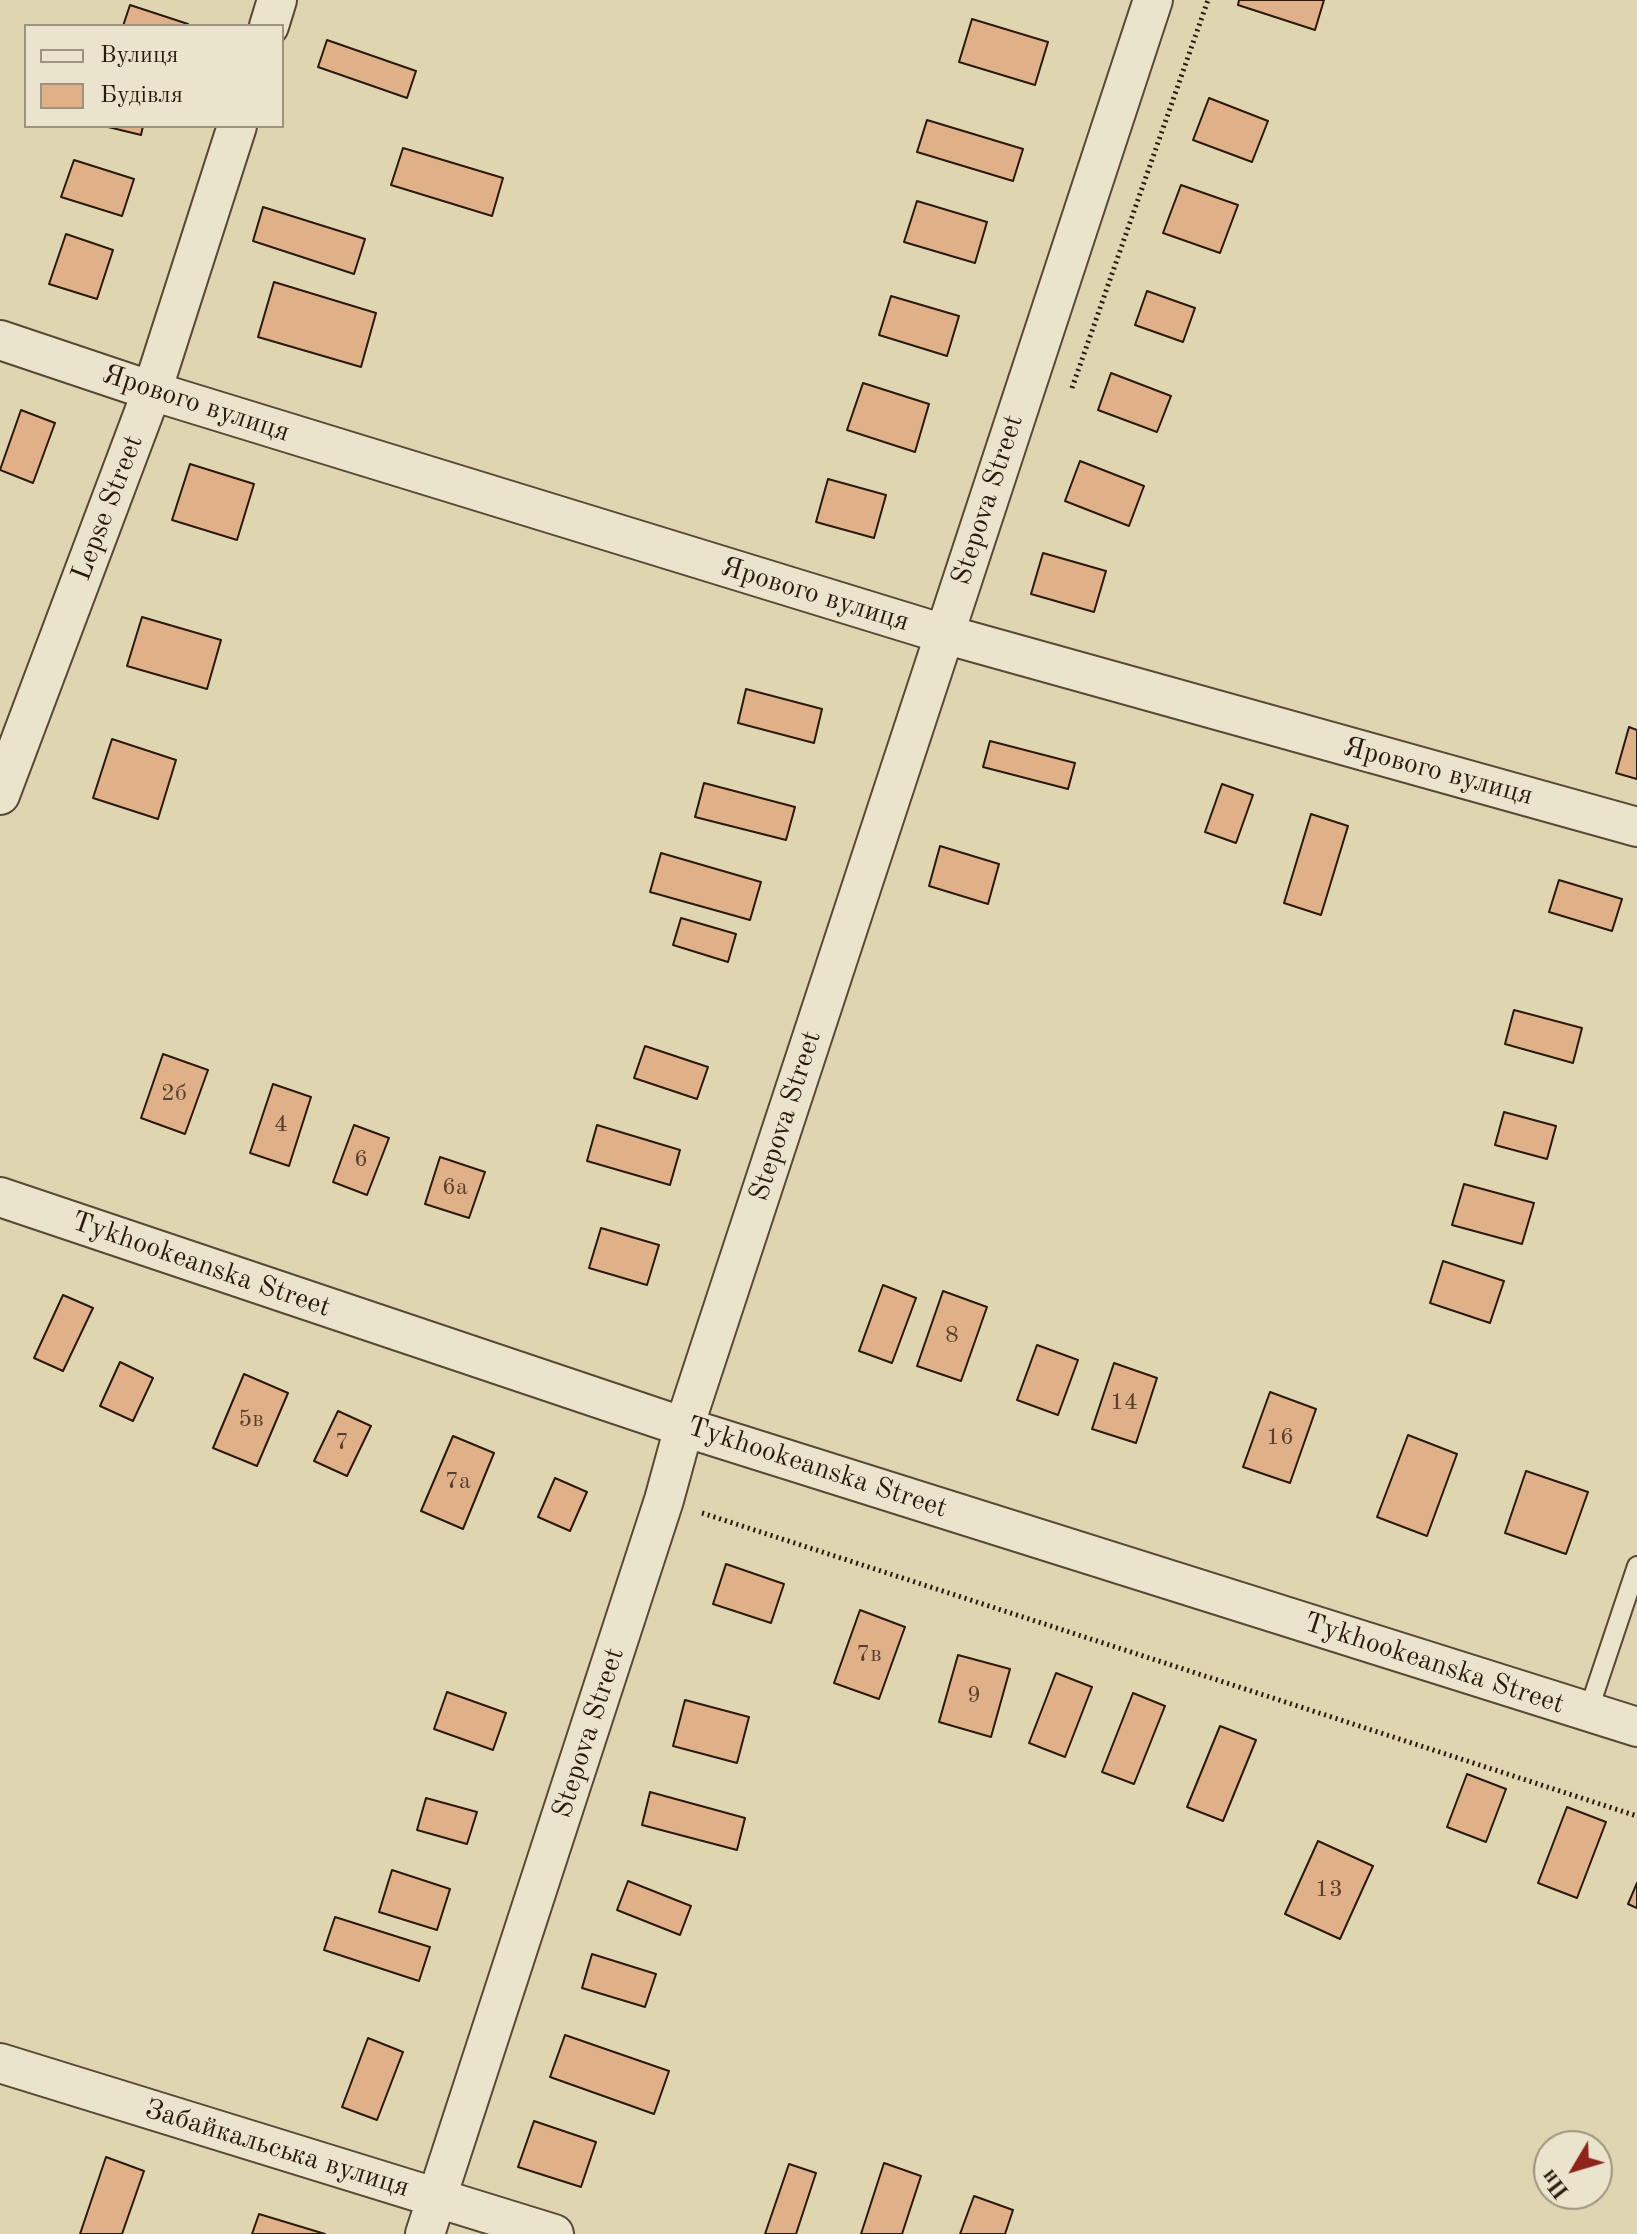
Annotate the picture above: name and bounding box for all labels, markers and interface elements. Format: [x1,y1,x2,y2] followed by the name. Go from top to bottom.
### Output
[24,24,284,128] legend
[100,44,179,68] text: Вулиця
[100,84,183,108] text: Будівля
[98,358,294,450] street label: Ярового вулиця
[945,411,1031,589] street label: Stepova Street
[65,430,151,586] street label: Lepse Street
[717,550,913,640] street label: Ярового вулиця
[1339,731,1537,813] street label: Ярового вулиця
[743,1027,829,1205] street label: Stepova Street
[161,1080,187,1108] house number: 2б
[274,1111,288,1139] house number: 4
[354,1146,368,1174] house number: 6
[442,1174,468,1202] house number: 6а
[67,1205,335,1325] street label: Tykhookeanska Street
[945,1322,959,1350] house number: 8
[1110,1389,1138,1417] house number: 14
[238,1406,264,1434] house number: 5в
[683,1410,951,1526] street label: Tykhookeanska Street
[1266,1424,1294,1452] house number: 16
[335,1429,349,1457] house number: 7
[445,1468,471,1496] house number: 7а
[1300,1606,1568,1722] street label: Tykhookeanska Street
[856,1641,882,1669] house number: 7в
[546,1644,632,1822] street label: Stepova Street
[967,1682,981,1710] house number: 9
[1315,1876,1343,1904] house number: 13
[141,2093,413,2205] street label: Забайкальська вулиця
[1533,2130,1613,2210] north arrow
[1538,2165,1574,2202] text: Пн

